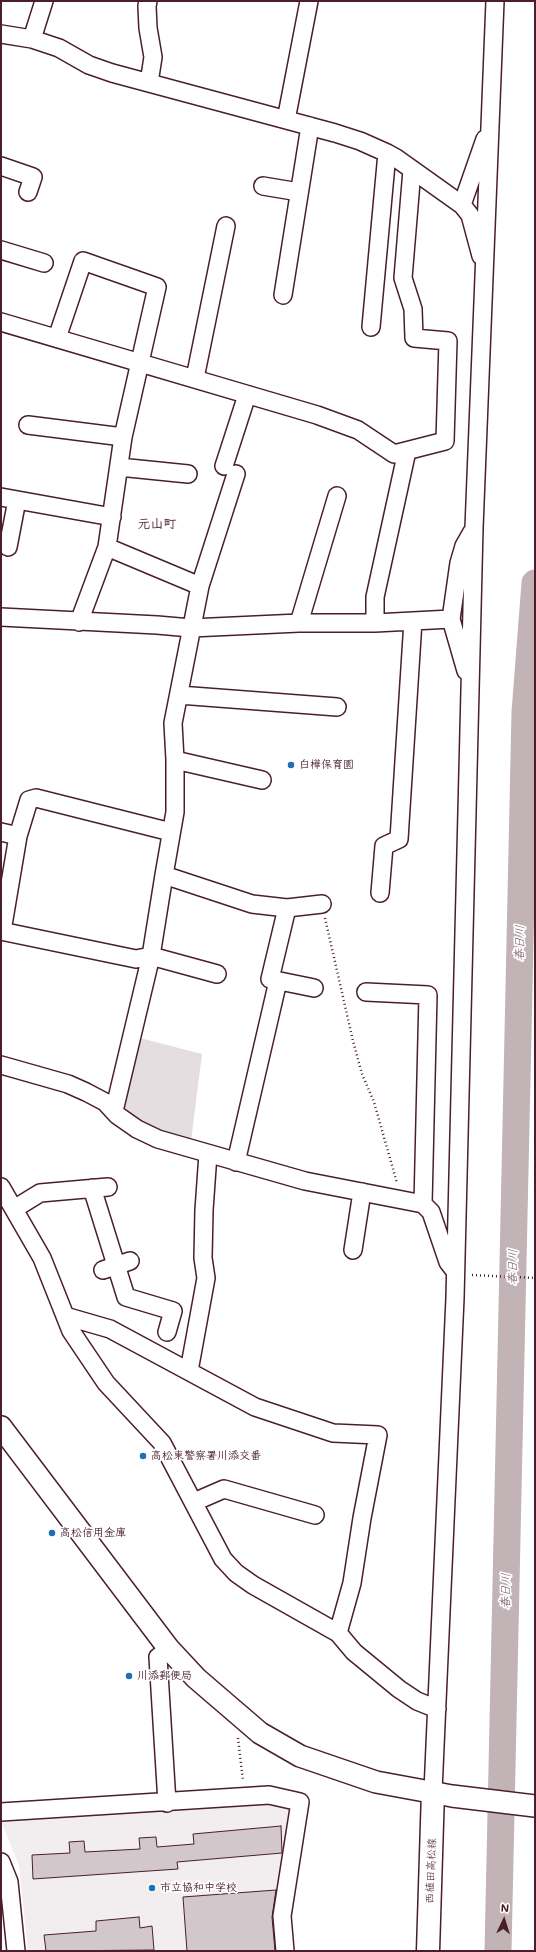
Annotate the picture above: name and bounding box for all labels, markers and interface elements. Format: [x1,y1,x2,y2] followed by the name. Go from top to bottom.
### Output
[138,516,176,532] district label: 元山町
[299,758,354,772] place label: 白樺保育園
[286,760,296,770] marker: 白樺保育園
[512,925,528,961] water label: 春日川
[505,1249,521,1285] water label: 春日川
[151,1449,261,1463] place label: 高松東警察署川添交番
[138,1451,148,1461] marker: 高松東警察署川添交番
[60,1526,126,1540] place label: 高松信用金庫
[47,1528,57,1538] marker: 高松信用金庫
[498,1573,514,1609] water label: 春日川
[137,1669,192,1683] place label: 川添郵便局
[124,1671,134,1681] marker: 川添郵便局
[423,1838,439,1904] street label: 西植田高松線
[160,1881,237,1895] place label: 市立協和中学校
[147,1883,157,1893] marker: 市立協和中学校
[484,1900,524,1940] north arrow
[500,1900,510,1915] text: N

